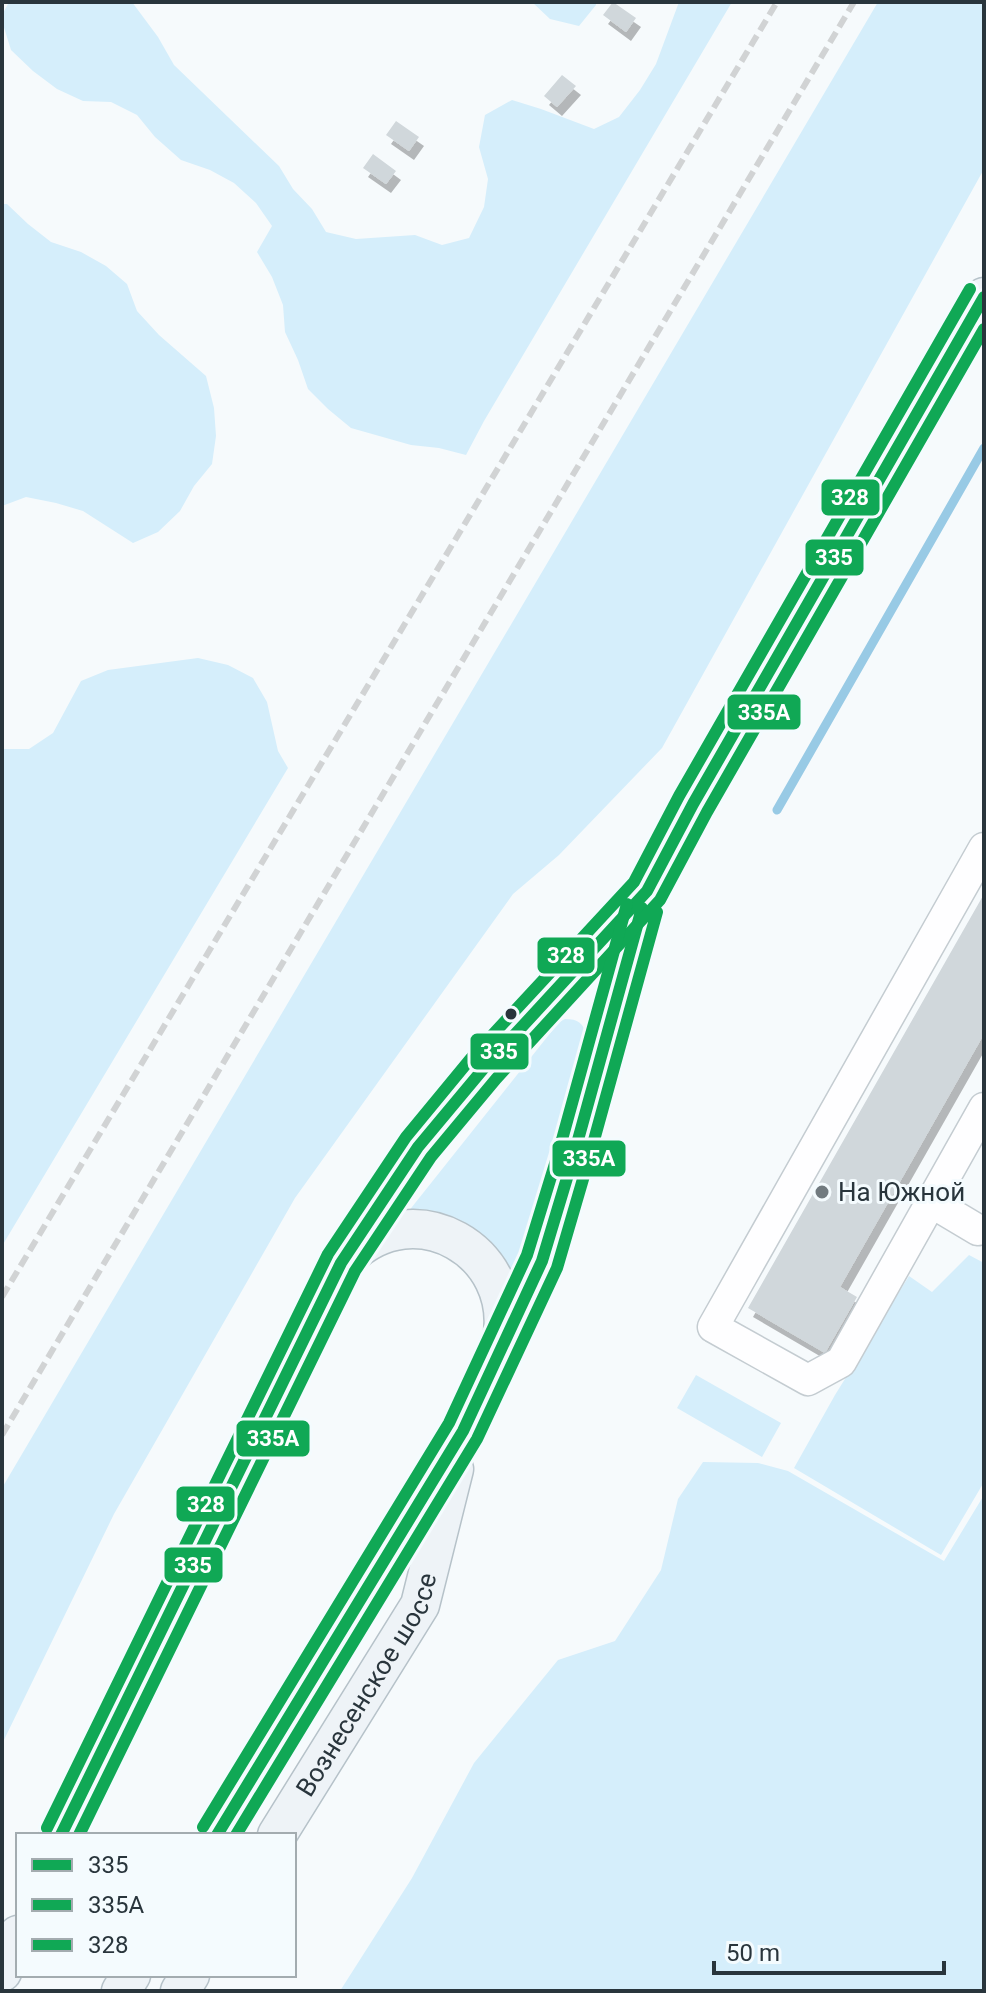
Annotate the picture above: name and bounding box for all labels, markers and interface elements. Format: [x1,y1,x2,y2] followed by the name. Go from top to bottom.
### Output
[820,478,881,517] line badge: 328
[831,485,869,510] text: 328
[804,538,865,577] line badge: 335
[815,545,853,570] text: 335
[726,693,802,731] line badge: 335А
[738,700,791,725] text: 335А
[536,936,596,975] line badge: 328
[547,943,585,968] text: 328
[503,1006,519,1022] unlabelled marker
[469,1032,530,1071] line badge: 335
[480,1039,518,1064] text: 335
[551,1139,627,1178] line badge: 335А
[563,1146,616,1171] text: 335А
[838,1177,965,1207] place label: На Южной
[813,1183,831,1201] marker: На Южной
[235,1419,311,1458] line badge: 335А
[247,1426,300,1451] text: 335А
[175,1485,236,1523] line badge: 328
[187,1492,225,1517] text: 328
[163,1546,224,1584] line badge: 335
[174,1553,212,1578] text: 335
[290,1570,442,1802] street label: Вознесенское шоссе
[16,1833,296,1977] legend
[88,1851,128,1879] text: 335
[88,1891,144,1919] text: 335А
[714,1925,944,1975] scale bar
[88,1931,128,1959] text: 328
[726,1939,780,1967] text: 50 m

